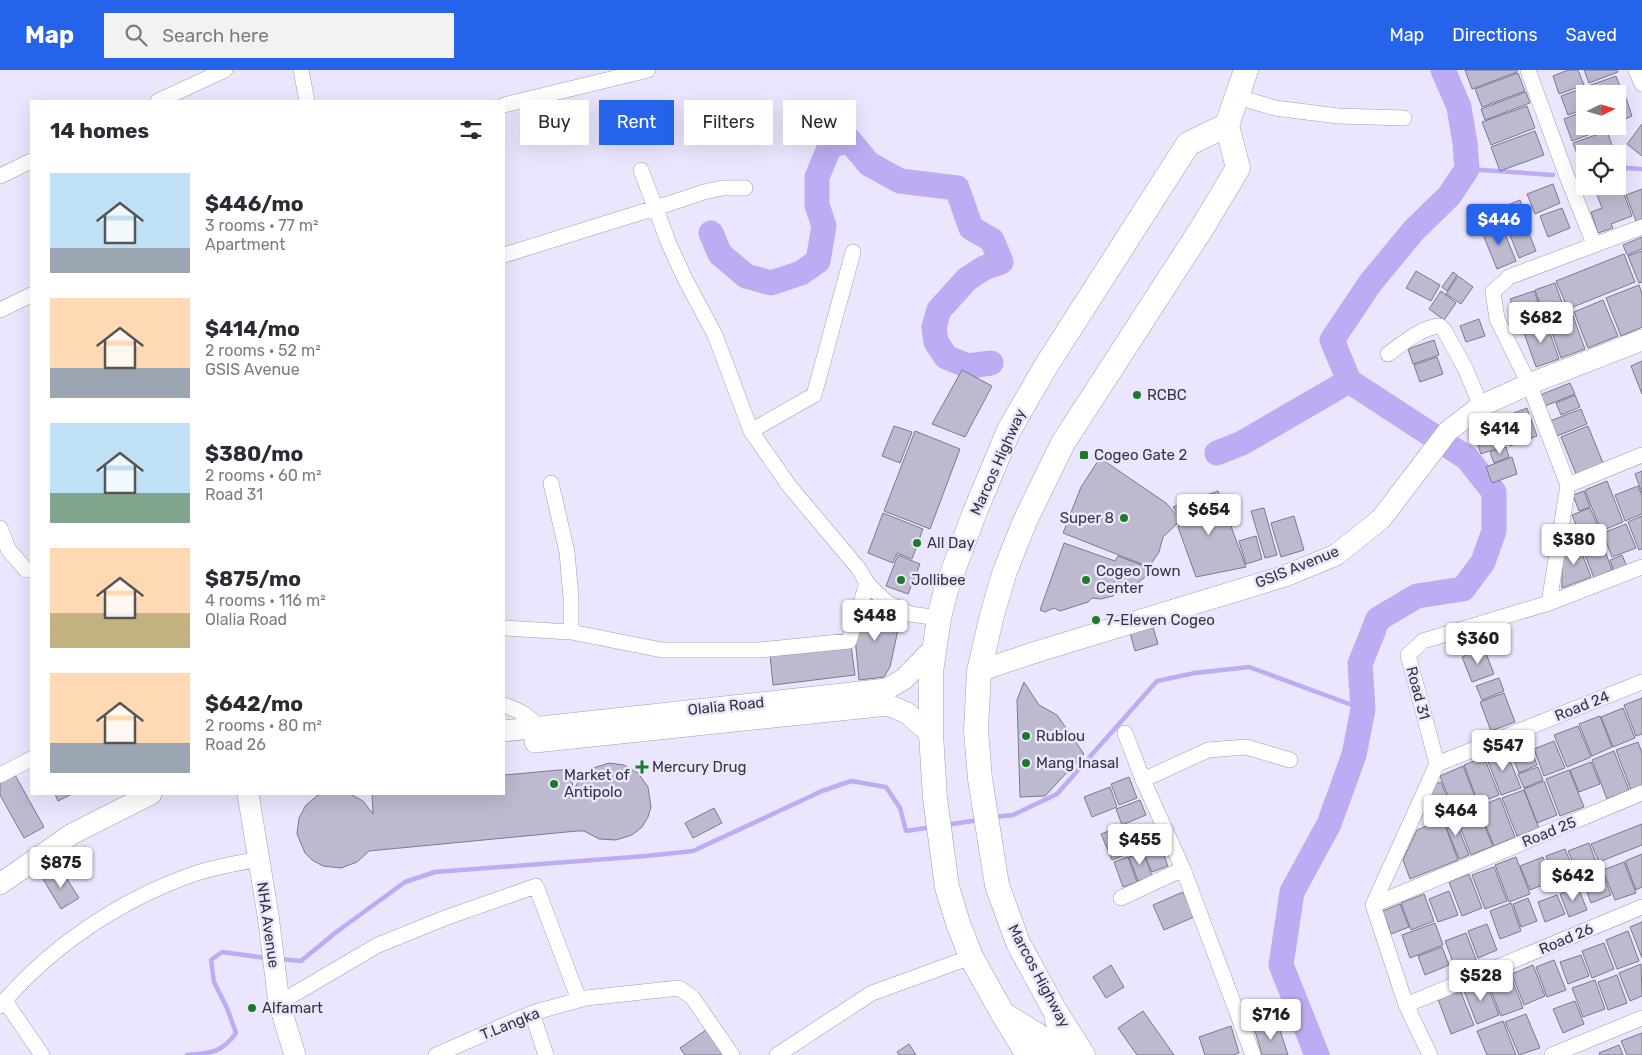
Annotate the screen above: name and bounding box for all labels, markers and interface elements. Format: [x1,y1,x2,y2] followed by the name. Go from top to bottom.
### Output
[104,13,454,58] search box
[25,21,74,49] text: Map
[122,21,150,49] icon: search
[162,24,269,47] text: Search here
[1389,24,1424,46] text: Map
[1452,24,1538,46] text: Directions
[1566,24,1617,46] text: Saved
[1576,85,1626,135] north arrow
[1576,85,1626,195] map controls
[520,100,589,145] chip: Buy
[599,100,674,145] chip: Rent
[684,100,773,145] chip: Filters
[783,100,856,145] chip: New
[457,116,485,144] icon: filters
[50,118,149,143] text: 14 homes
[1576,145,1626,195] button: locate
[205,191,304,216] text: $446/mo
[90,193,150,253] icon: home
[1469,204,1529,246] pin: $446
[1478,210,1520,229] text: $446
[205,216,318,235] text: 3 rooms · 77 m²
[205,235,285,254] text: Apartment
[1511,302,1571,344] pin: $682
[1520,308,1562,327] text: $682
[205,316,300,341] text: $414/mo
[90,318,150,378] icon: home
[205,341,321,360] text: 2 rooms · 52 m²
[205,360,300,379] text: GSIS Avenue
[1147,386,1187,404] place label: RCBC
[1131,389,1143,401] marker: RCBC
[966,406,1030,518] street label: Marcos Highway
[1470,412,1530,455] pin: $414
[1480,419,1520,438] text: $414
[205,441,303,466] text: $380/mo
[90,443,150,503] icon: home
[1094,446,1188,464] place label: Cogeo Gate 2
[1078,449,1090,461] marker: Cogeo Gate 2
[205,466,322,485] text: 2 rooms · 60 m²
[205,485,263,504] text: Road 31
[1179,494,1239,536] pin: $654
[1188,500,1230,519] text: $654
[1060,509,1114,527] place label: Super 8
[1118,512,1130,524] marker: Super 8
[1544,524,1604,566] pin: $380
[1553,530,1595,549] text: $380
[927,534,975,552] place label: All Day
[911,537,923,549] marker: All Day
[1252,542,1342,592] street label: GSIS Avenue
[1096,562,1181,597] place label: Cogeo Town Center
[205,566,301,591] text: $875/mo
[90,568,150,628] icon: home
[911,571,966,589] place label: Jollibee
[895,574,907,586] marker: Jollibee
[1080,574,1092,586] marker: Cogeo Town Center
[205,591,326,610] text: 4 rooms · 116 m²
[845,600,905,642] pin: $448
[853,606,897,625] text: $448
[205,610,287,629] text: Olalia Road
[1106,611,1215,629] place label: 7-Eleven Cogeo
[1090,614,1102,626] marker: 7-Eleven Cogeo
[1448,622,1508,665] pin: $360
[1457,629,1499,648] text: $360
[1402,664,1434,722] street label: Road 31
[1552,687,1612,725] street label: Road 24
[205,691,303,716] text: $642/mo
[90,693,150,753] icon: home
[687,693,765,719] street label: Olalia Road
[205,716,322,735] text: 2 rooms · 80 m²
[1036,727,1085,745] place label: Rublou
[1020,730,1032,742] marker: Rublou
[1473,730,1533,772] pin: $547
[205,735,266,754] text: Road 26
[1483,736,1523,755] text: $547
[1036,754,1119,772] place label: Mang Inasal
[1020,757,1032,769] marker: Mang Inasal
[652,758,746,776] place label: Mercury Drug
[636,761,648,773] marker: Mercury Drug
[564,766,630,801] place label: Market of Antipolo
[548,778,560,790] marker: Market of Antipolo
[1426,794,1486,837] pin: $464
[1435,801,1477,820] text: $464
[1519,813,1579,851] street label: Road 25
[1110,824,1170,866] pin: $455
[1119,830,1161,849] text: $455
[31,846,91,889] pin: $875
[40,853,82,872] text: $875
[1543,860,1603,902] pin: $642
[1552,866,1594,885] text: $642
[253,881,283,969] street label: NHA Avenue
[1536,920,1596,958] street label: Road 26
[1004,921,1074,1031] street label: Marcos Highway
[1451,960,1511,1002] pin: $528
[1460,966,1502,985] text: $528
[1241,998,1301,1041] pin: $716
[262,999,323,1017] place label: Alfamart
[246,1002,258,1014] marker: Alfamart
[478,1004,542,1044] street label: T.Langka
[1252,1005,1290,1024] text: $716

